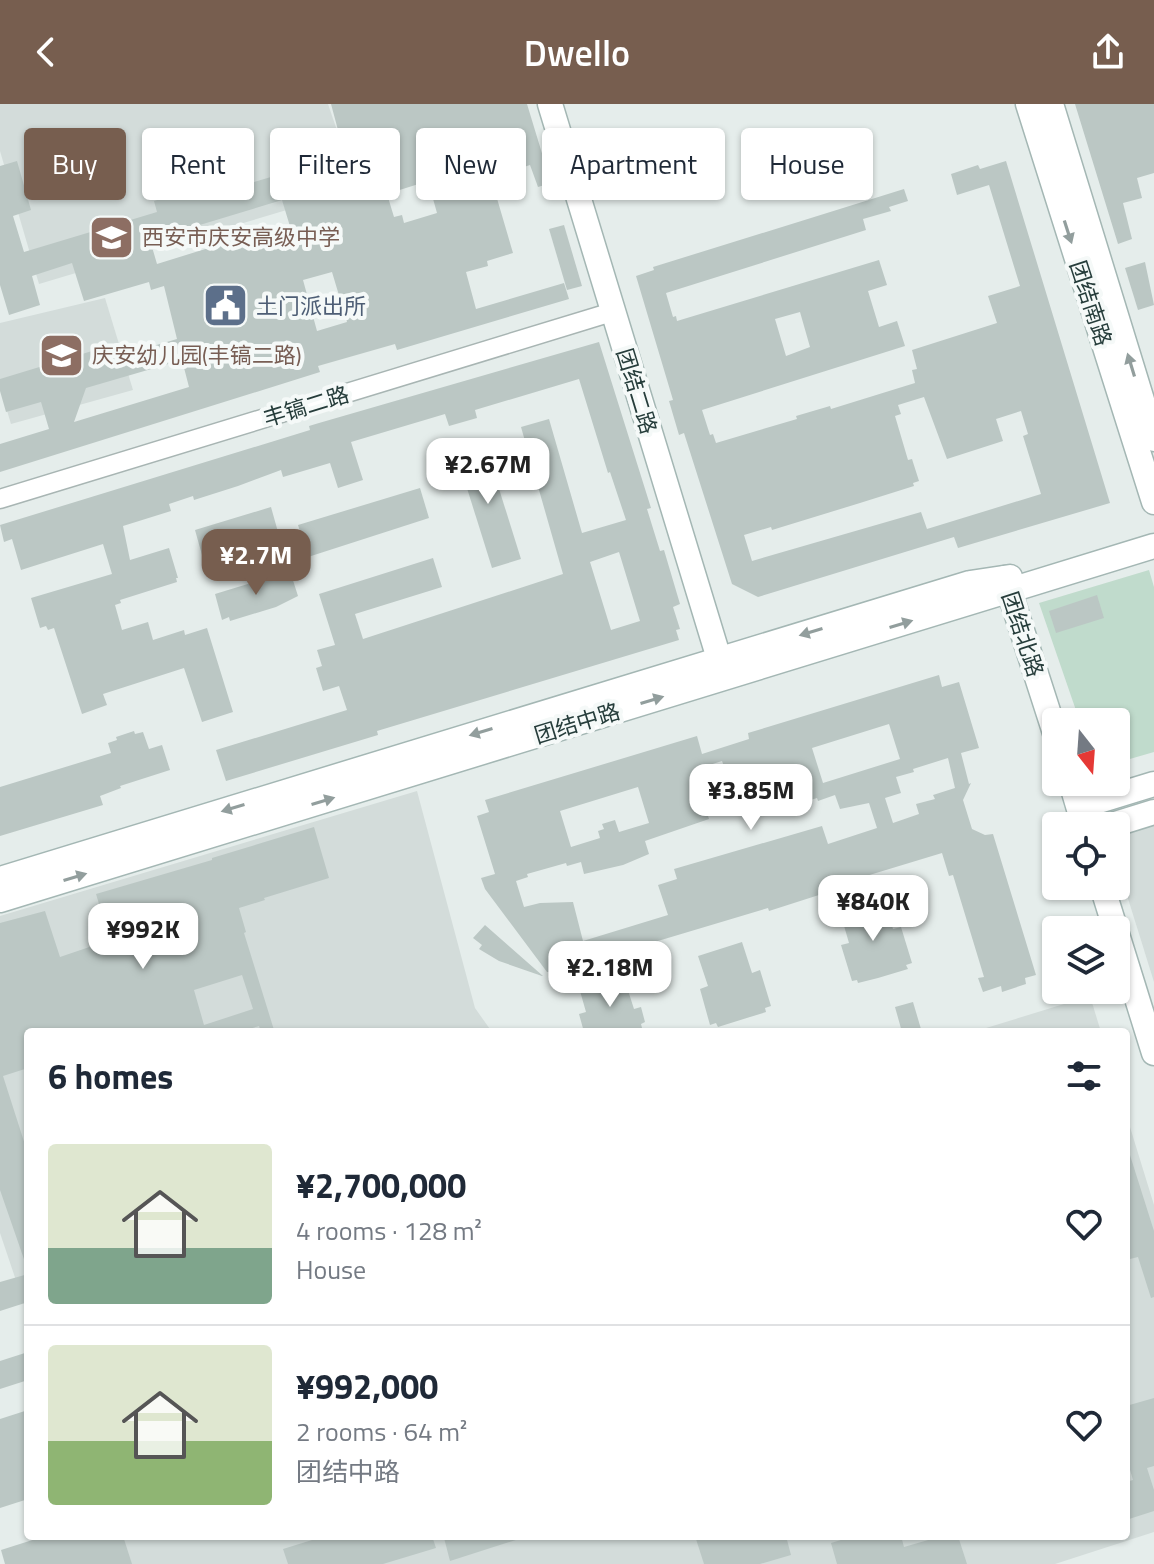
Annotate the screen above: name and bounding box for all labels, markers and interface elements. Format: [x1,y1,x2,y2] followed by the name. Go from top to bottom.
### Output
[524,25,630,80] text: Dwello
[24,30,68,74] icon: back
[1086,30,1130,74] icon: share
[24,128,126,200] chip: Buy
[142,128,254,200] chip: Rent
[270,128,400,200] chip: Filters
[416,128,526,200] chip: New
[542,128,725,200] chip: Apartment
[741,128,873,200] chip: House
[87,213,135,261] school or university icon: 西安市庆安高级中学
[142,220,340,254] place label: 西安市庆安高级中学
[1062,220,1075,244] one-way arrow
[1061,256,1121,350] street label: 团结南路
[201,282,249,330] public building icon: 土门派出所
[256,289,366,323] place label: 土门派出所
[37,331,85,379] school or university icon: 庆安幼儿园(丰镐二路)
[92,338,302,372] place label: 庆安幼儿园(丰镐二路)
[608,344,666,438] street label: 团结二路
[1124,352,1137,376] one-way arrow
[259,377,353,435] street label: 丰镐二路
[423,438,553,506] pin: ¥2.67M
[444,444,532,483] text: ¥2.67M
[200,529,312,597] pin: ¥2.7M
[220,535,292,574] text: ¥2.7M
[993,587,1053,681] street label: 团结北路
[889,617,913,630] one-way arrow
[798,626,822,639] one-way arrow
[640,693,664,705] one-way arrow
[530,694,624,752] street label: 团结中路
[1042,708,1130,796] north arrow
[1042,708,1130,1004] map controls
[469,726,493,739] one-way arrow
[686,764,816,832] pin: ¥3.85M
[707,770,795,809] text: ¥3.85M
[311,794,335,807] one-way arrow
[220,802,244,815] one-way arrow
[1042,812,1130,900] button: locate
[63,870,87,883] one-way arrow
[817,875,929,943] pin: ¥840K
[836,881,910,920] text: ¥840K
[87,903,199,971] pin: ¥992K
[106,909,180,948] text: ¥992K
[1042,916,1130,1004] button: layers
[545,941,675,1009] pin: ¥2.18M
[566,947,654,986] text: ¥2.18M
[48,1050,173,1102] text: 6 homes
[1062,1054,1106,1098] icon: filters
[296,1159,466,1211] text: ¥2,700,000
[112,1176,208,1272] icon: home
[1062,1202,1106,1246] icon: heart
[296,1211,482,1250] text: 4 rooms · 128 m²
[296,1250,366,1289] text: House
[296,1360,438,1412] text: ¥992,000
[112,1377,208,1473] icon: home
[1062,1403,1106,1447] icon: heart
[296,1412,467,1451] text: 2 rooms · 64 m²
[296,1452,400,1491] text: 团结中路

